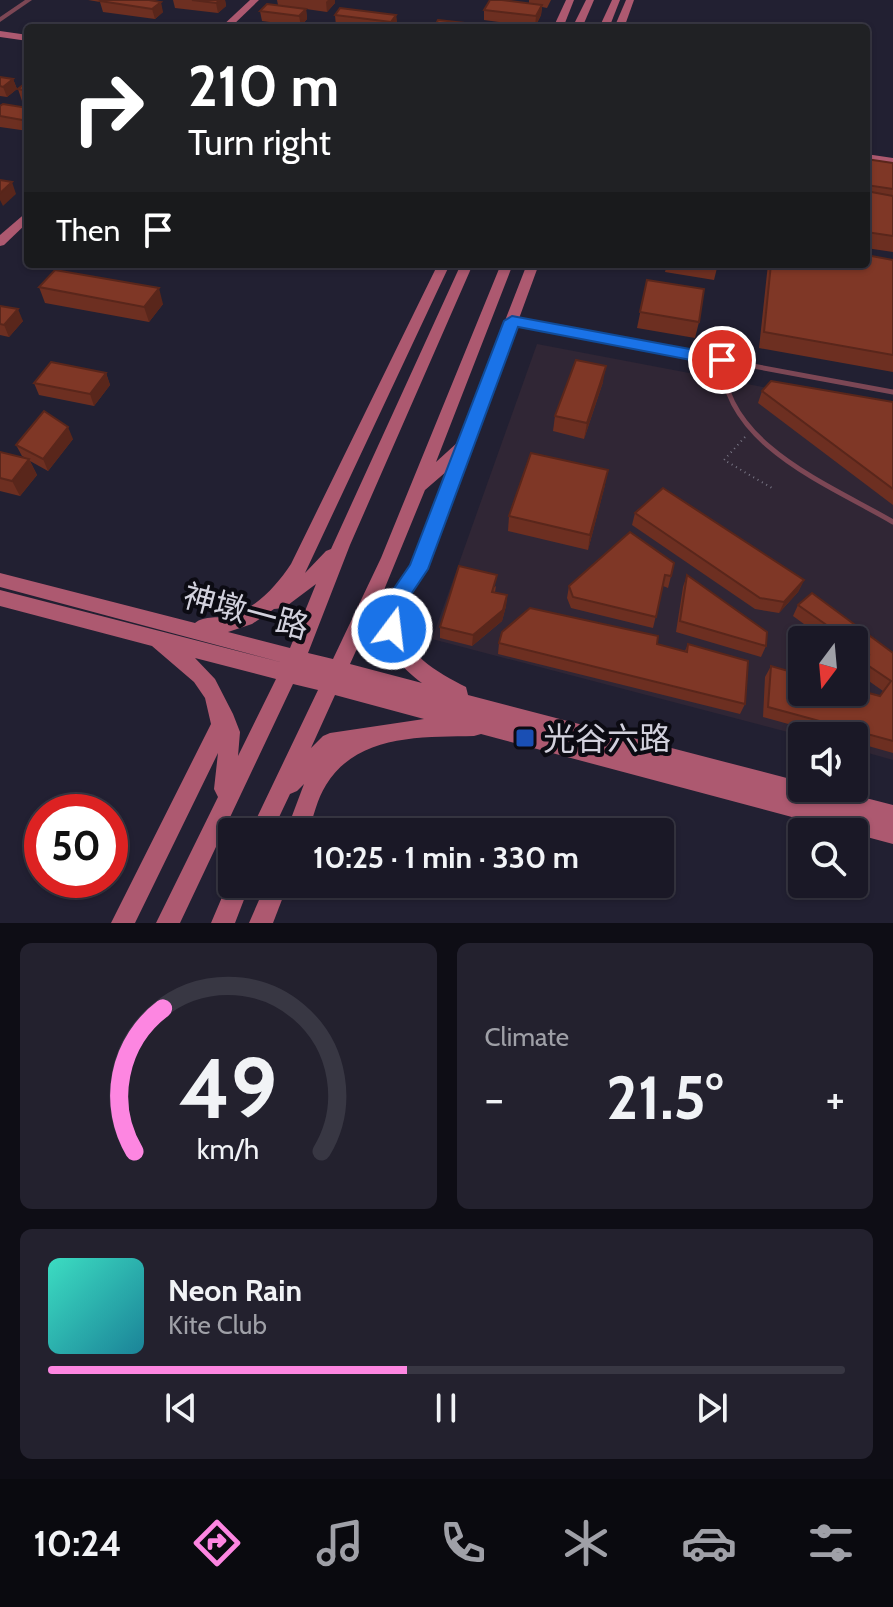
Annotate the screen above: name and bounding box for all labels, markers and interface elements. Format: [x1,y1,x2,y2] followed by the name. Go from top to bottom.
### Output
[188,52,339,120] text: 210 m
[56,56,160,160] icon: right
[188,120,331,164] text: Turn right
[136,208,180,252] icon: arrive
[56,212,120,249] text: Then
[688,326,756,394] pin
[700,338,744,382] icon: arrive
[179,576,313,646] street label: 神墩一路
[350,587,434,671] position arrow
[788,626,868,706] north arrow
[788,626,868,898] map controls
[543,719,671,758] place label: 光谷六路
[788,722,868,802] button: sound
[514,727,536,749] marker: 光谷六路
[24,794,128,898] speed limit sign: 50
[788,818,868,898] button: search
[313,839,579,876] text: 10:25 · 1 min · 330 m
[485,1021,569,1053] text: Climate
[179,1038,277,1139] text: 49
[606,1061,723,1134] text: 21.5°
[485,1072,504,1125] text: −
[826,1072,845,1125] text: +
[197,1131,260,1166] text: km/h
[168,1272,302,1309] text: Neon Rain
[168,1309,267,1341] text: Kite Club
[159,1386,203,1430] icon: previous
[424,1386,468,1430] icon: pause
[690,1386,734,1430] icon: next
[189,1515,245,1571] icon: directions
[312,1515,368,1571] icon: music
[435,1515,491,1571] icon: phone
[558,1515,614,1571] icon: climate
[681,1515,737,1571] icon: car
[803,1515,859,1571] icon: filters
[33,1521,122,1565] text: 10:24

